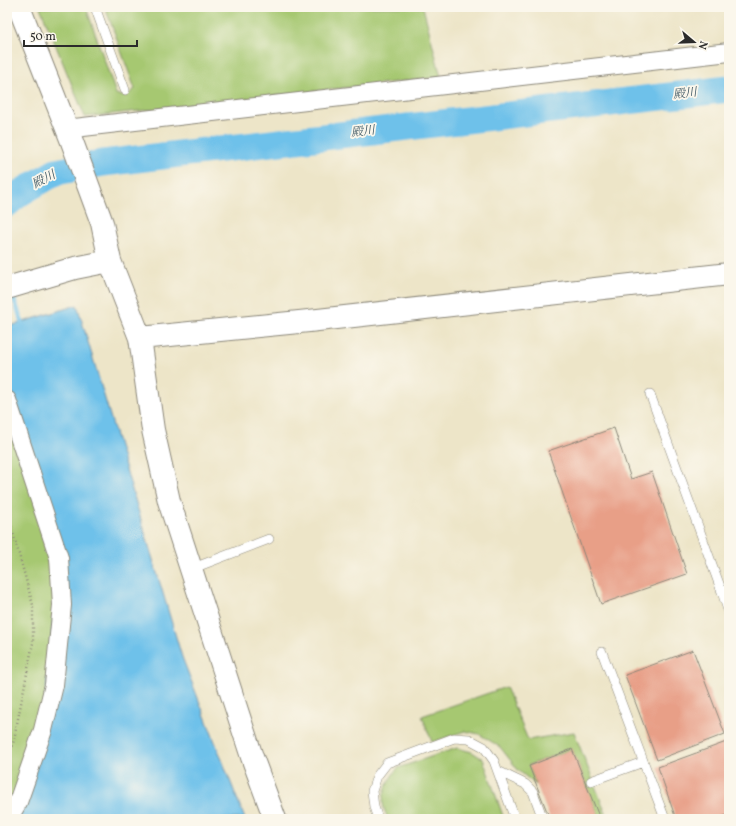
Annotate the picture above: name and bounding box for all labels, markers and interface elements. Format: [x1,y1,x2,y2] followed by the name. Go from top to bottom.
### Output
[24,22,137,48] scale bar
[674,22,714,62] north arrow
[30,29,56,45] text: 50 m
[694,39,710,51] text: N
[672,84,700,103] water label: 殿川
[350,122,378,141] water label: 殿川
[30,166,60,193] water label: 殿川

